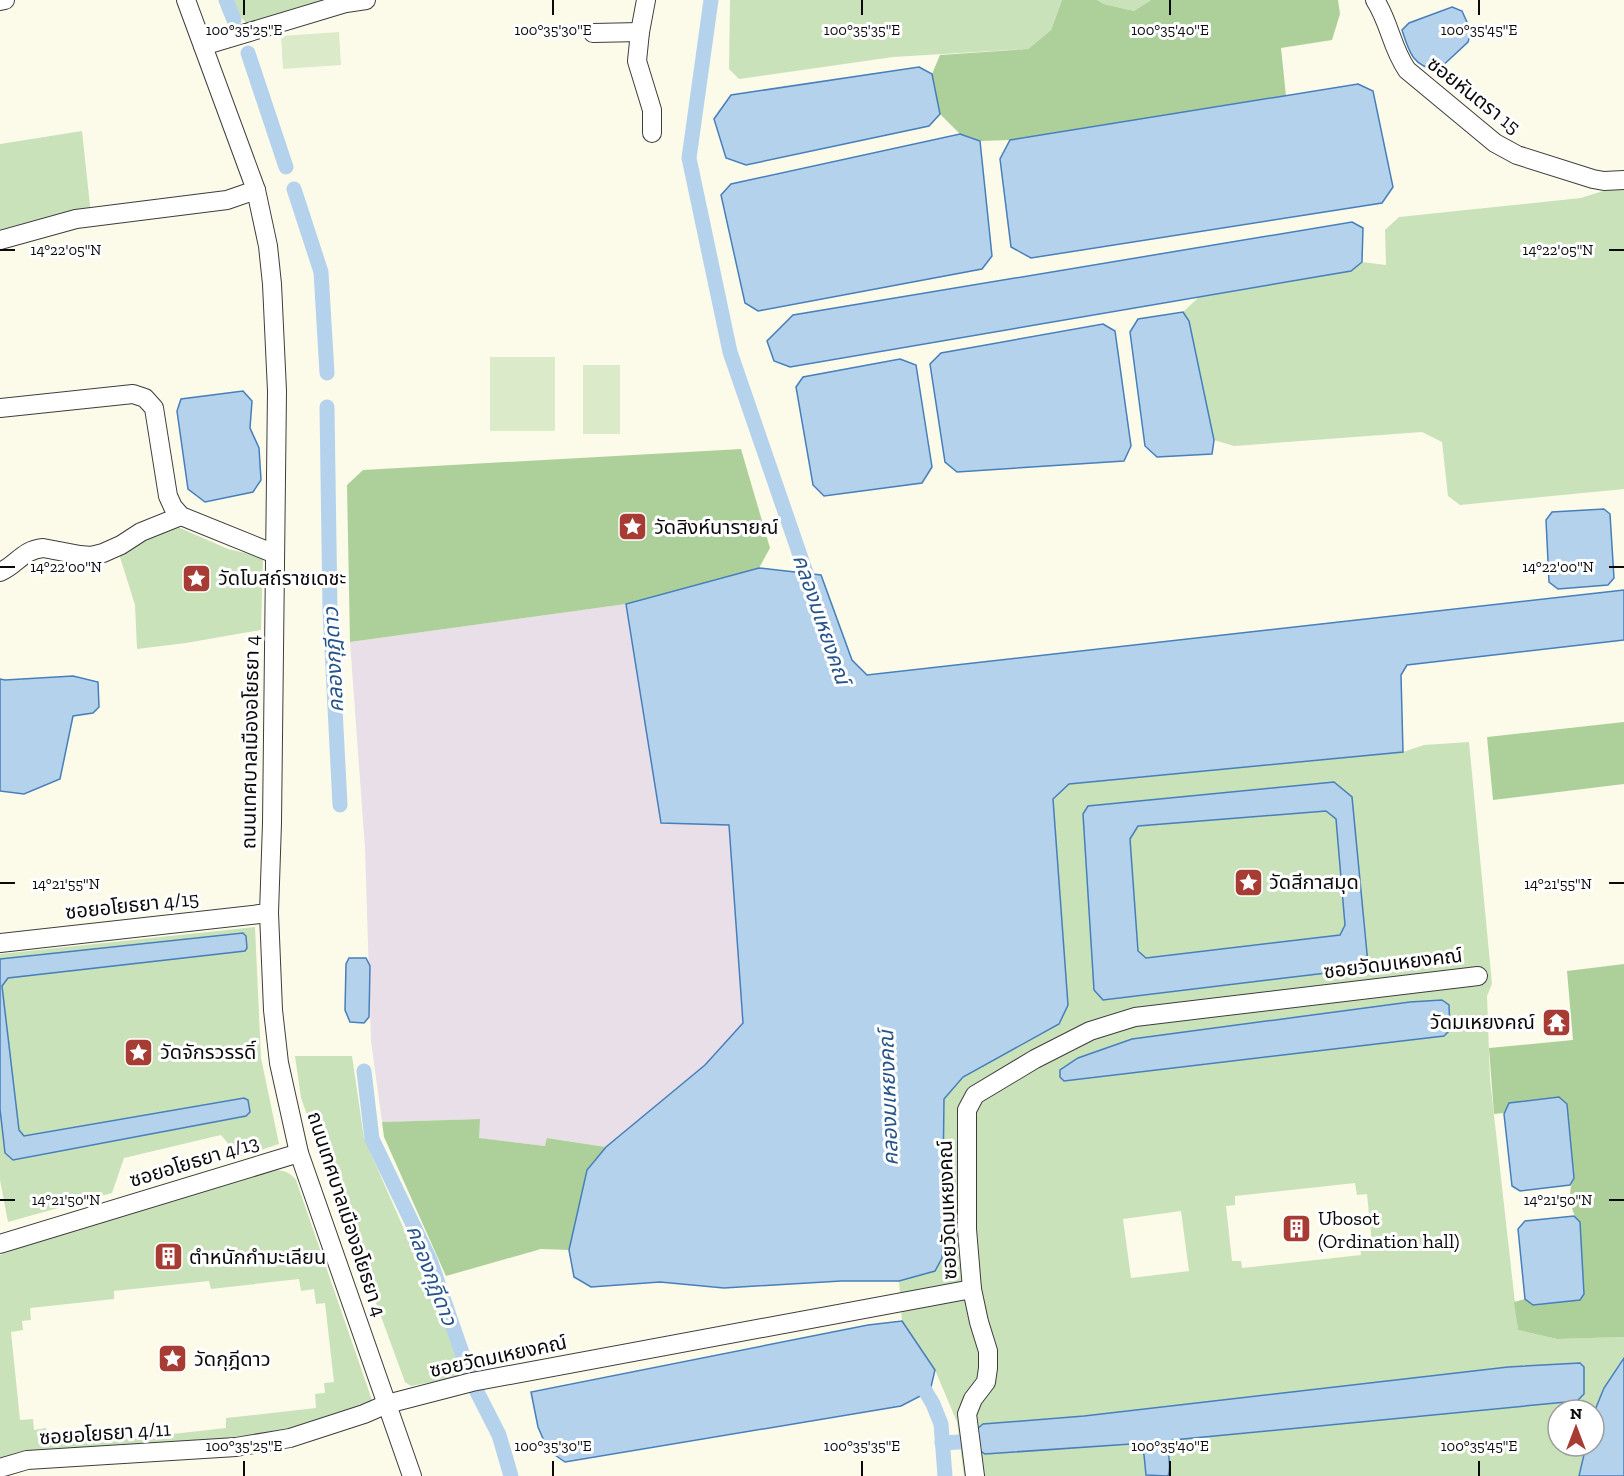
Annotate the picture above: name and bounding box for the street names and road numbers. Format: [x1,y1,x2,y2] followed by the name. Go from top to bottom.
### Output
[1423,51,1525,139] street label: ซอยหันตรา 15
[236,634,264,849] street label: ถนนเทศบาลเมืองอโยธยา 4
[64,886,200,924] street label: ซอยอโยธยา 4/15
[1322,943,1464,983] street label: ซอยวัดมเหยงคณ์
[302,1108,392,1320] street label: ถนนเทศบาลเมืองอโยธยา 4
[126,1130,262,1192] street label: ซอยอโยธยา 4/13
[933,1140,961,1280] street label: ซอยวัดมเหยงคณ์
[427,1330,569,1382] street label: ซอยวัดมเหยงคณ์
[38,1416,172,1450] street label: ซอยอโยธยา 4/11

